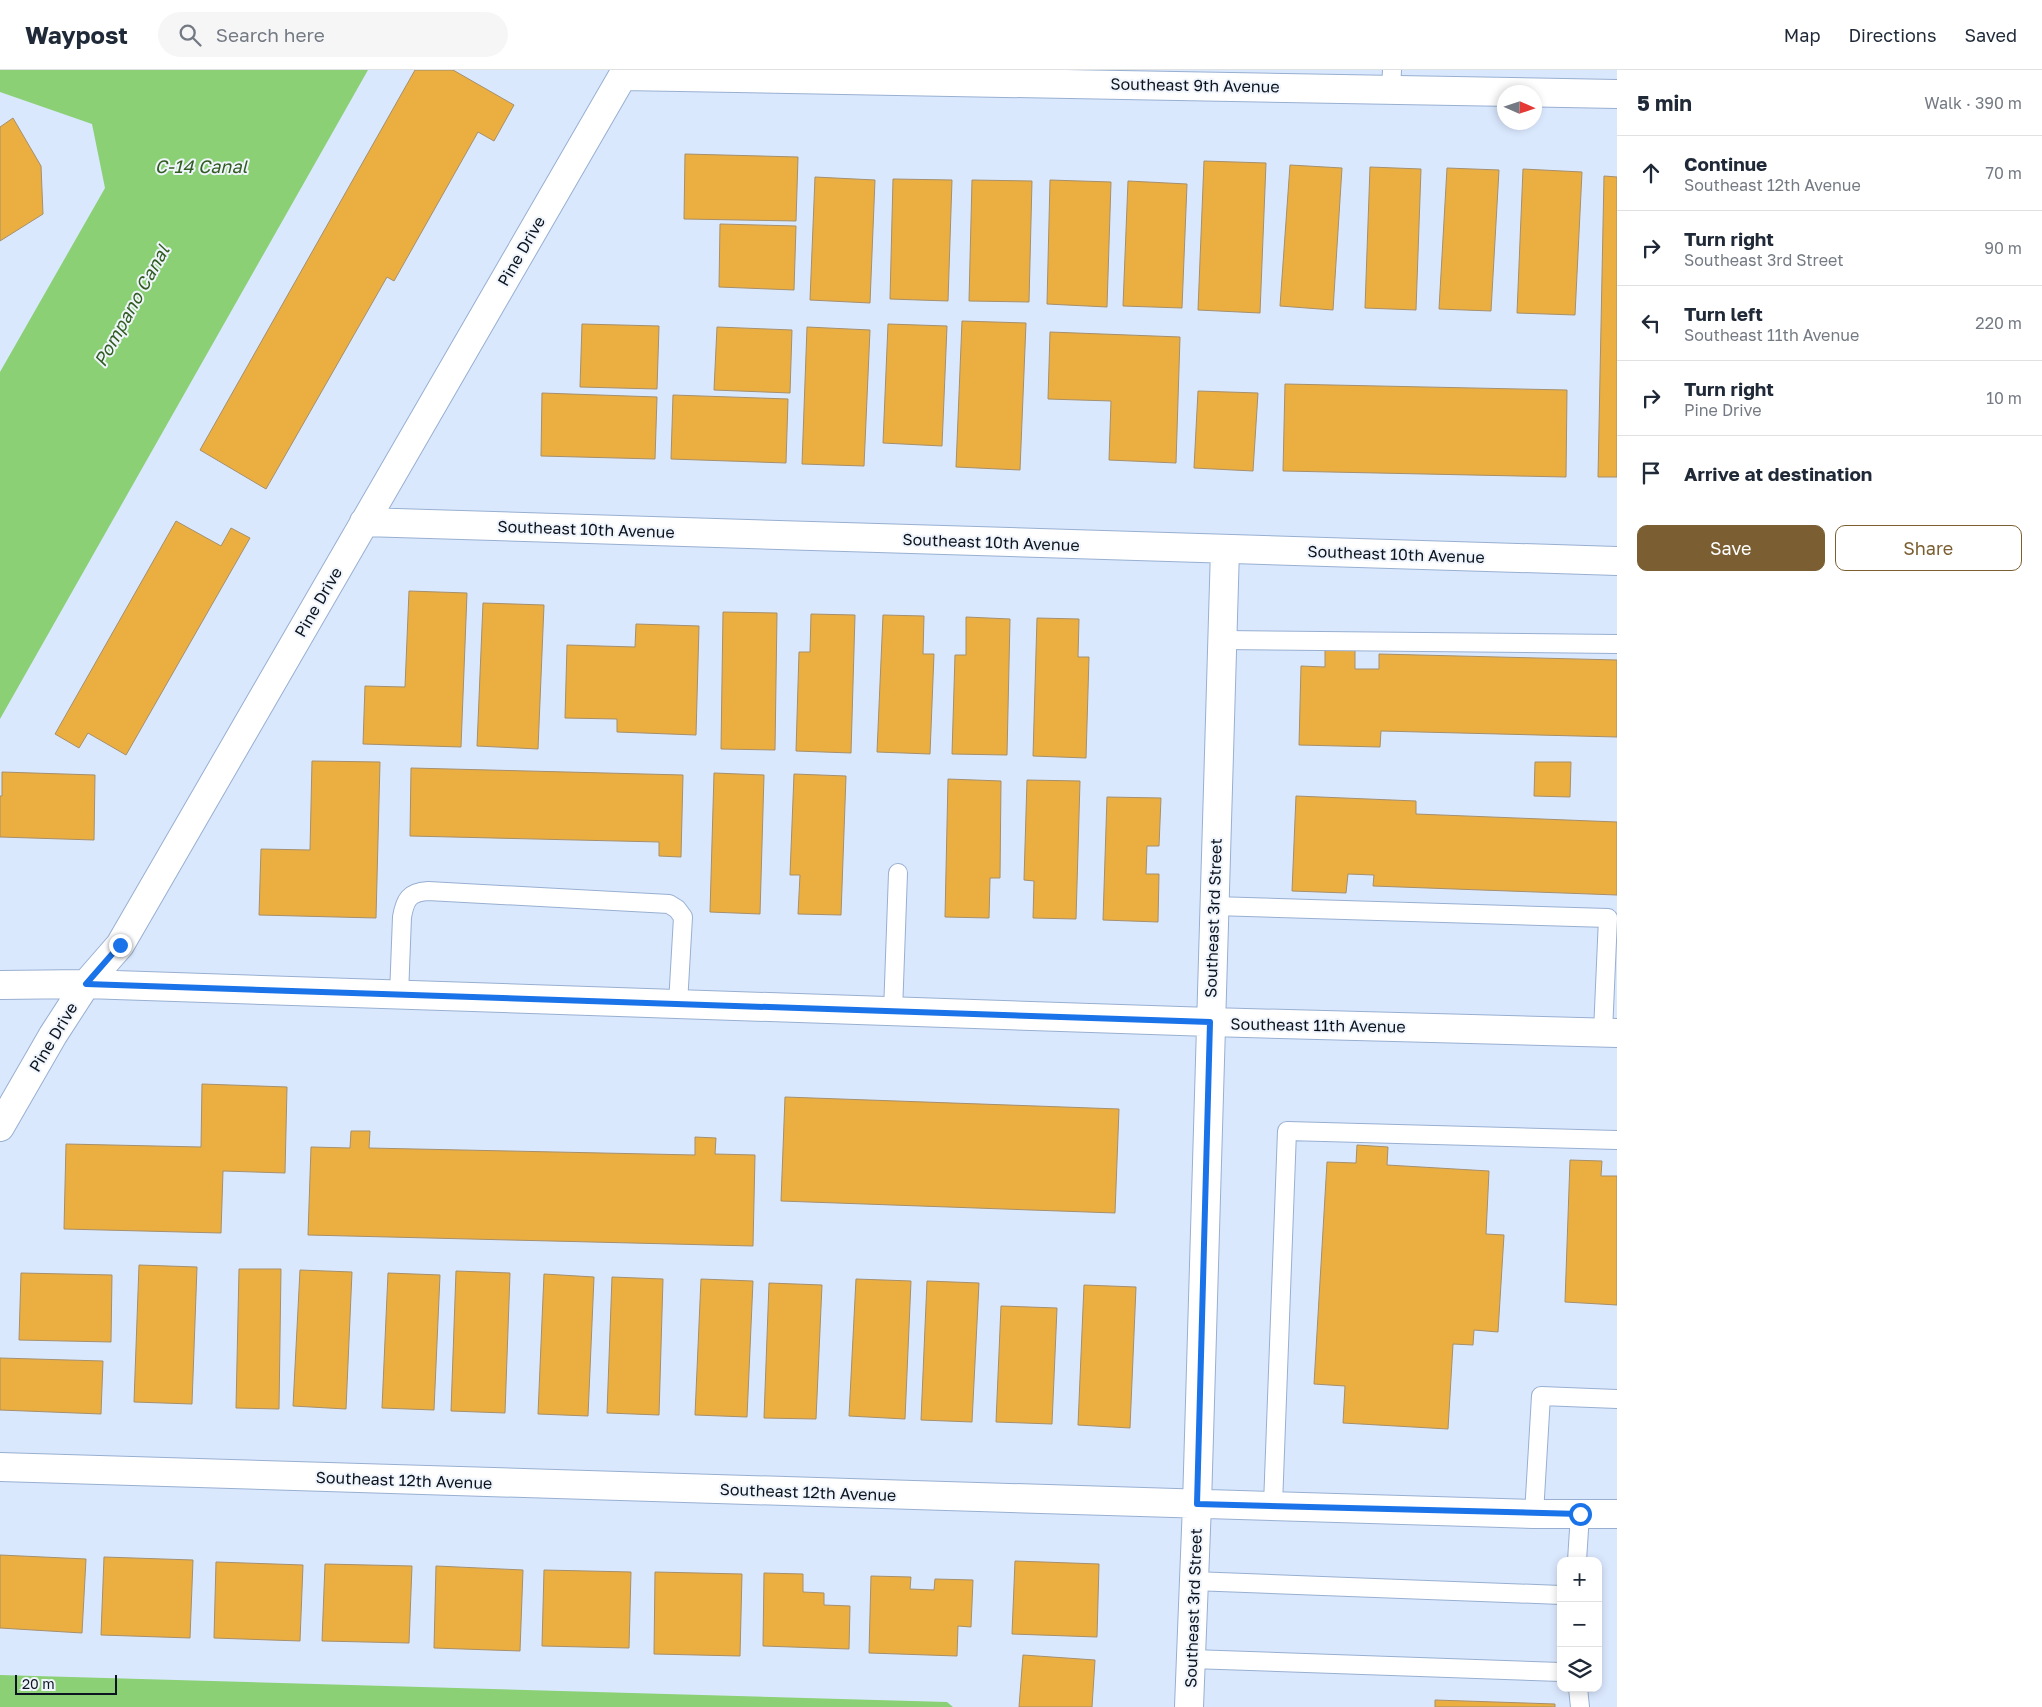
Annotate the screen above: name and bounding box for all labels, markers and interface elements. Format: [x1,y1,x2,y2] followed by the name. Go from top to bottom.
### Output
[158,12,508,57] search box
[25,20,128,49] text: Waypost
[176,21,204,49] icon: search
[216,23,325,46] text: Search here
[1784,24,1820,46] text: Map
[1848,24,1936,46] text: Directions
[1964,24,2017,46] text: Saved
[1110,74,1280,96] street label: Southeast 9th Avenue
[1497,85,1542,130] north arrow
[1637,90,1692,116] text: 5 min
[1924,93,2022,113] text: Walk · 390 m
[1684,152,1767,175] text: Continue
[155,155,249,177] water label: C-14 Canal
[1637,159,1665,187] icon: ahead
[1985,163,2022,183] text: 70 m
[1684,175,1861,195] text: Southeast 12th Avenue
[493,212,549,290] street label: Pine Drive
[1684,227,1774,250] text: Turn right
[1637,234,1665,262] icon: right
[1984,238,2022,258] text: 90 m
[89,240,174,370] water label: Pompano Canal
[1684,250,1844,270] text: Southeast 3rd Street
[1684,302,1763,325] text: Turn left
[1637,309,1665,337] icon: left
[1975,313,2022,333] text: 220 m
[1684,325,1859,345] text: Southeast 11th Avenue
[1684,377,1774,400] text: Turn right
[1637,384,1665,412] icon: right
[1986,388,2022,408] text: 10 m
[1684,400,1762,420] text: Pine Drive
[1637,459,1665,487] icon: arrive
[1684,462,1872,485] text: Arrive at destination
[497,516,675,542] street label: Southeast 10th Avenue
[1637,525,1825,571] button: Save
[1835,525,2022,571] button: Share
[902,529,1080,555] street label: Southeast 10th Avenue
[1307,541,1485,567] street label: Southeast 10th Avenue
[290,563,346,641] street label: Pine Drive
[1200,838,1226,998] street label: Southeast 3rd Street
[109,934,132,957] route end
[24,999,82,1075] street label: Pine Drive
[1230,1013,1406,1037] street label: Southeast 11th Avenue
[315,1467,493,1493] street label: Southeast 12th Avenue
[719,1479,897,1505] street label: Southeast 12th Avenue
[1569,1503,1592,1526] route start
[1180,1528,1206,1688] street label: Southeast 3rd Street
[1557,1557,1602,1692] map controls
[1557,1557,1602,1602] button: +
[1557,1602,1602,1647] button: −
[1557,1647,1602,1692] button: layers
[15,1672,118,1695] scale bar
[22,1675,55,1692] text: 20 m

